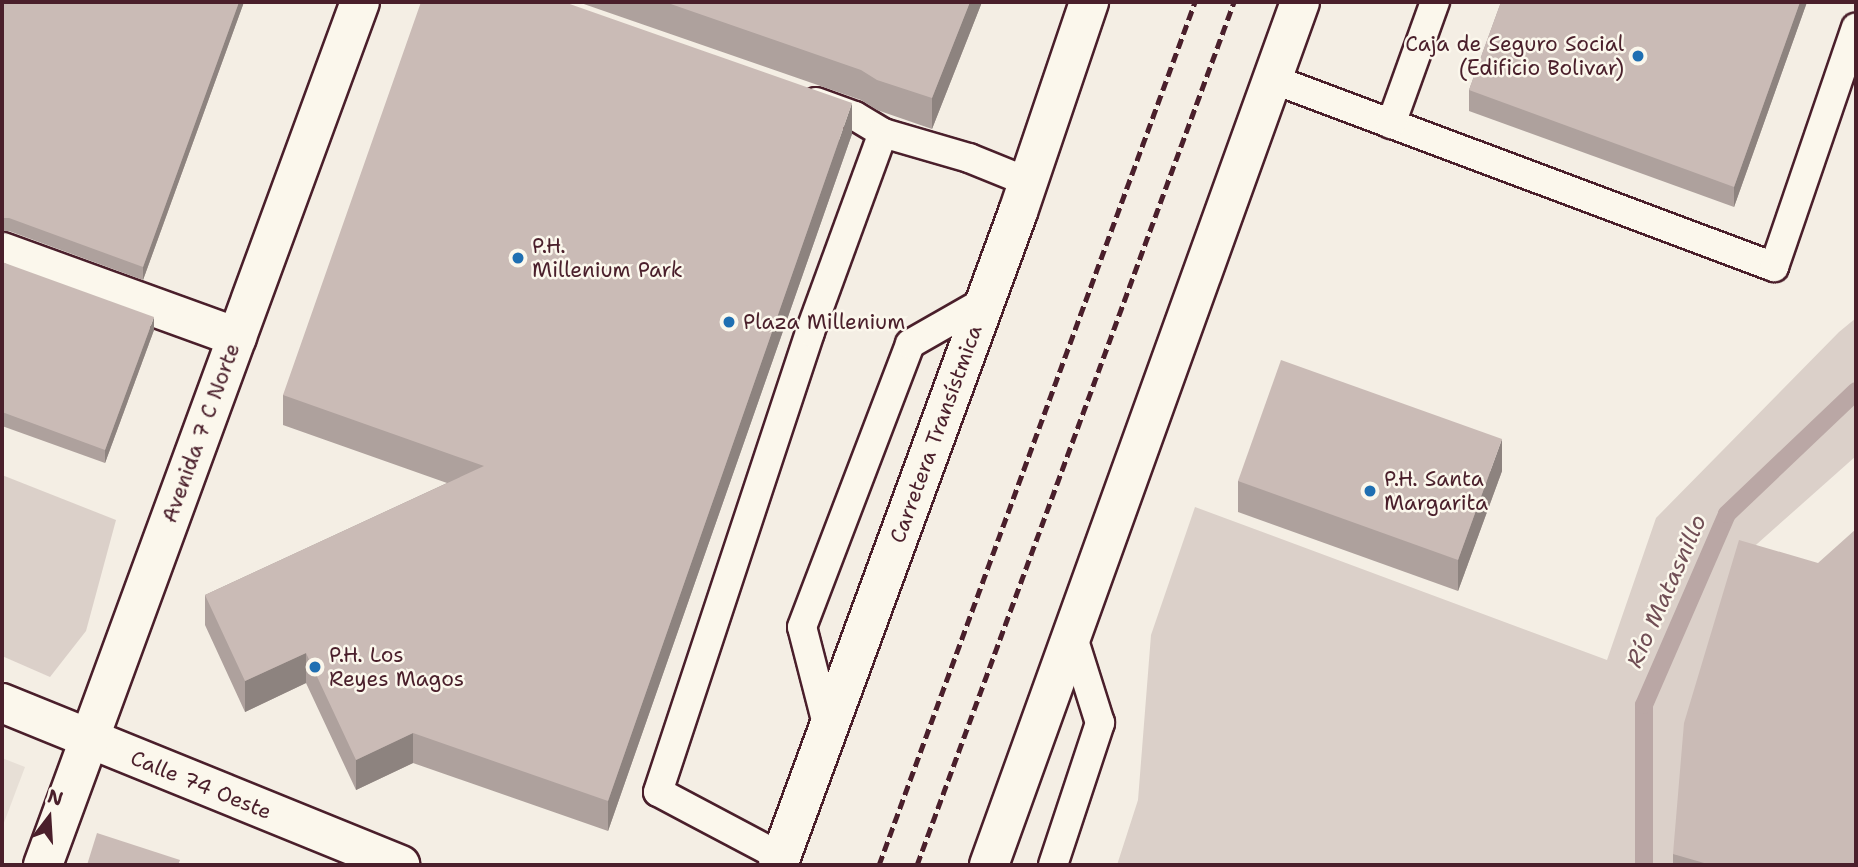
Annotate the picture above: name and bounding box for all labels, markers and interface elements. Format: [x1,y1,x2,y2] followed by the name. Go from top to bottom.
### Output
[1405,31,1624,81] place label: Caja de Seguro Social (Edificio Bolivar)
[1630,48,1646,64] marker: Caja de Seguro Social (Edificio Bolivar)
[532,233,683,283] place label: P.H. Millenium Park
[510,250,526,266] marker: P.H. Millenium Park
[743,309,905,335] place label: Plaza Millenium
[721,314,737,330] marker: Plaza Millenium
[885,321,987,547] street label: Carretera Transístmica
[157,340,245,526] street label: Avenida 7 C Norte
[1384,466,1488,516] place label: P.H. Santa Margarita
[1362,483,1378,499] marker: P.H. Santa Margarita
[1620,510,1712,672] water label: Río Matasnillo
[329,642,464,692] place label: P.H. Los Reyes Magos
[307,659,323,675] marker: P.H. Los Reyes Magos
[127,745,275,825] street label: Calle 74 Oeste
[14,783,84,853] north arrow
[44,783,66,812] text: N

